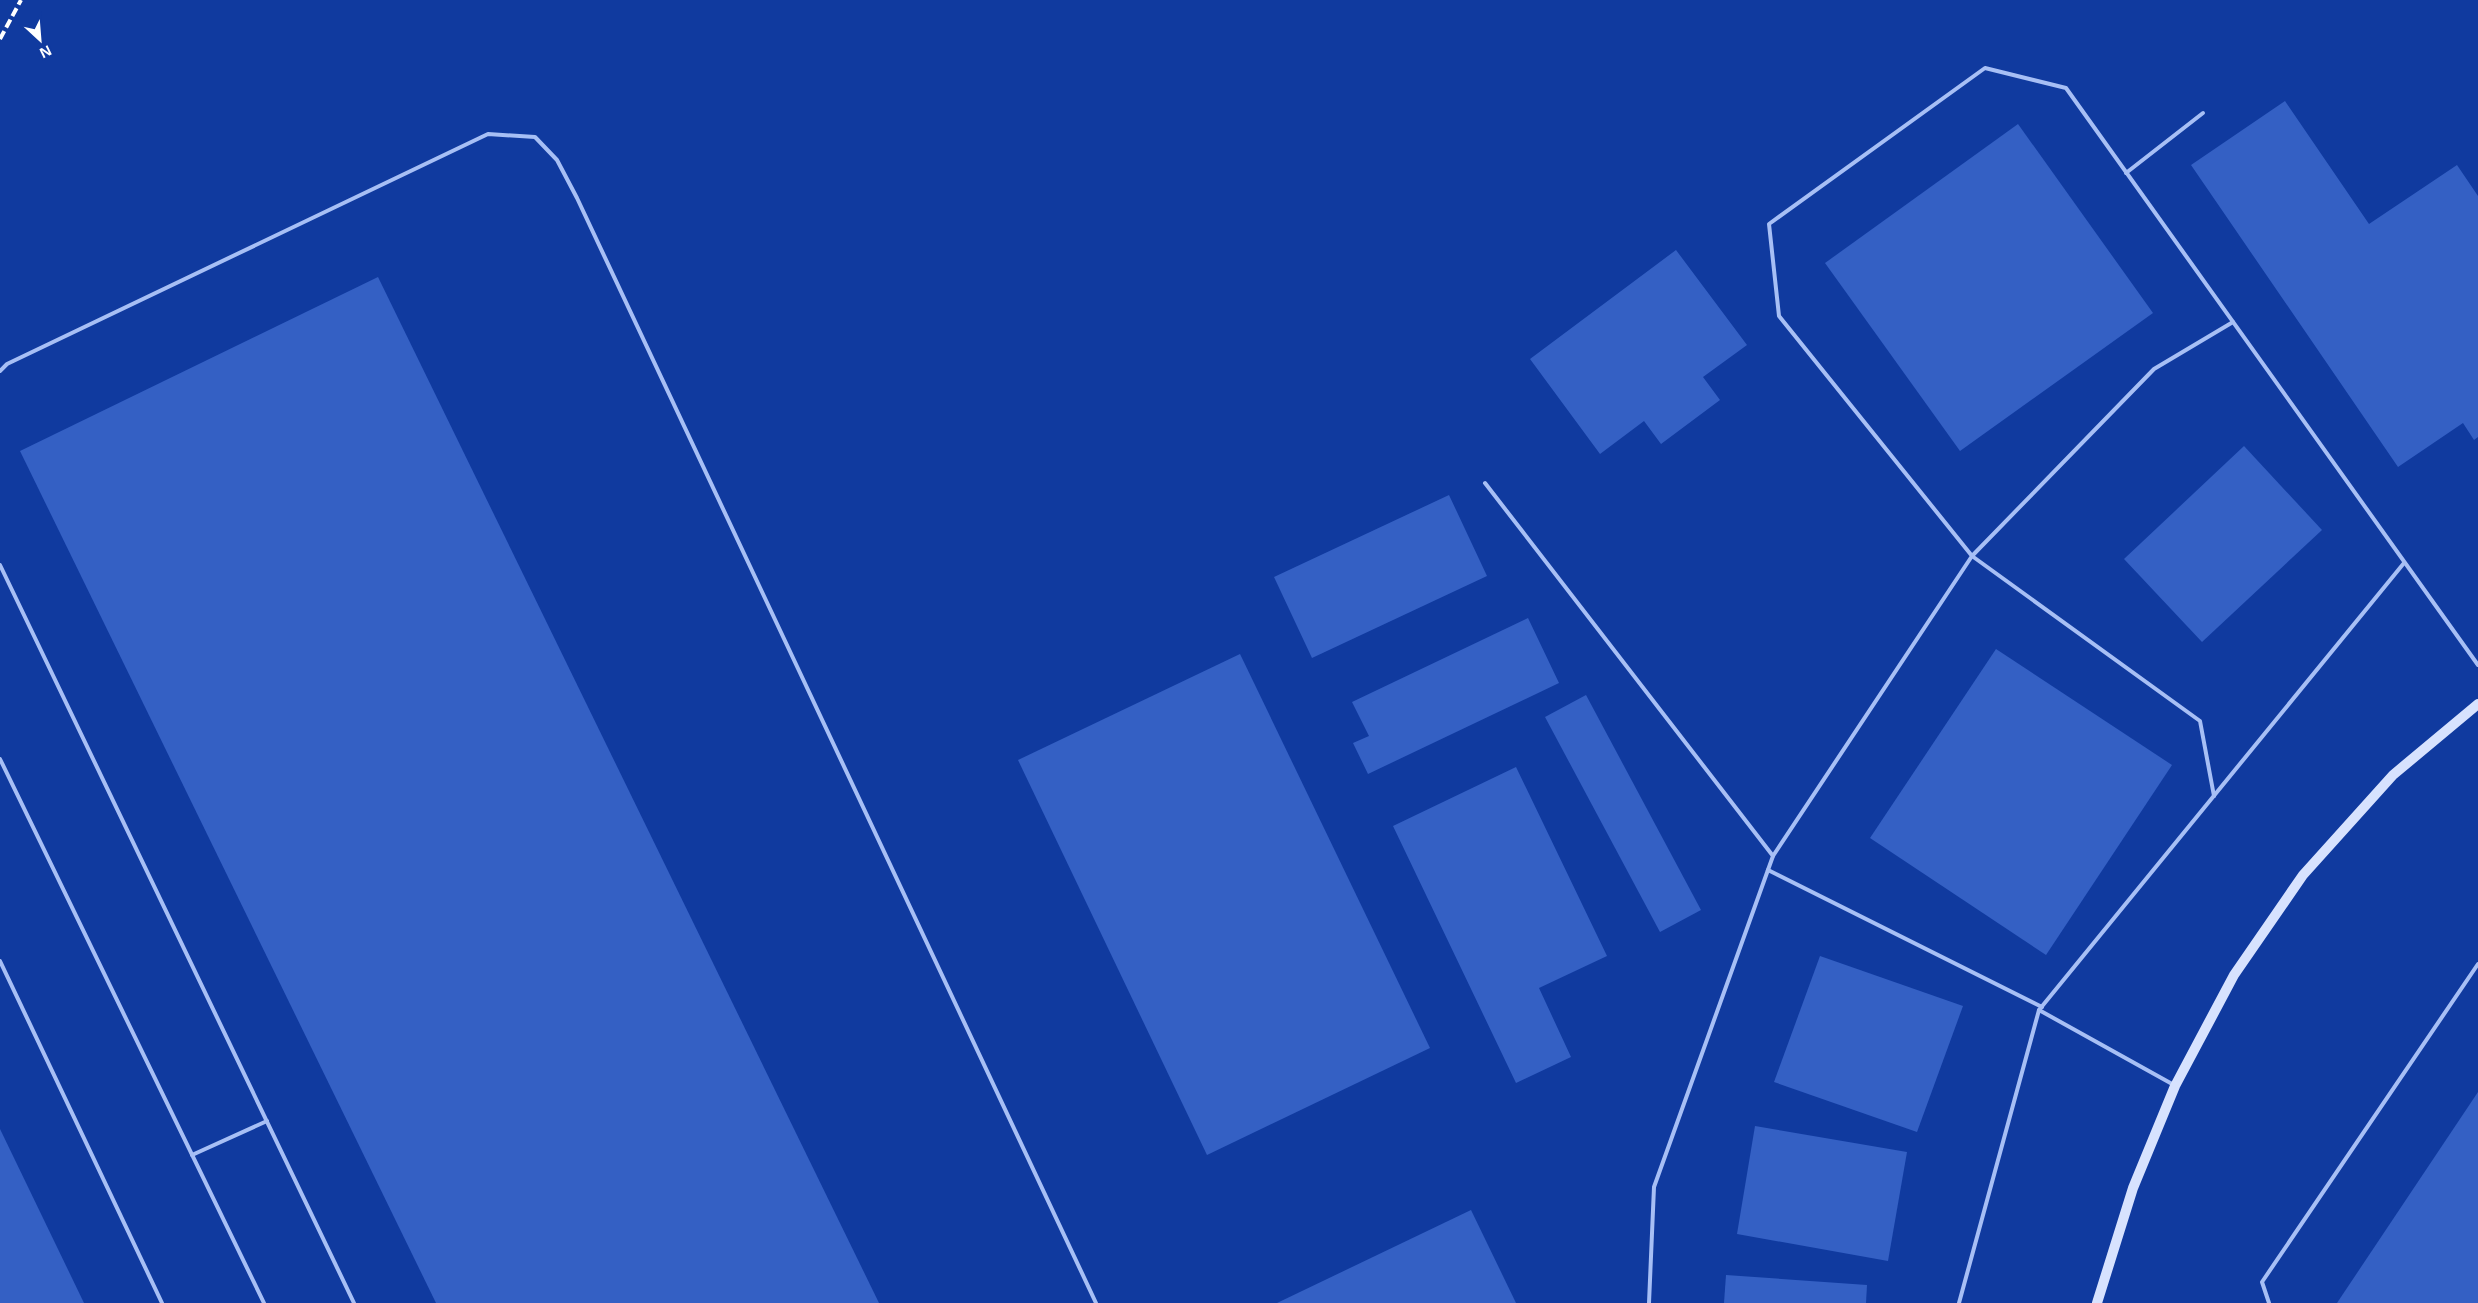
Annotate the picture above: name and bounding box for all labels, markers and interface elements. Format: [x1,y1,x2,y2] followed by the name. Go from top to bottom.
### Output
[15,15,65,65] north arrow
[37,41,55,63] text: N

